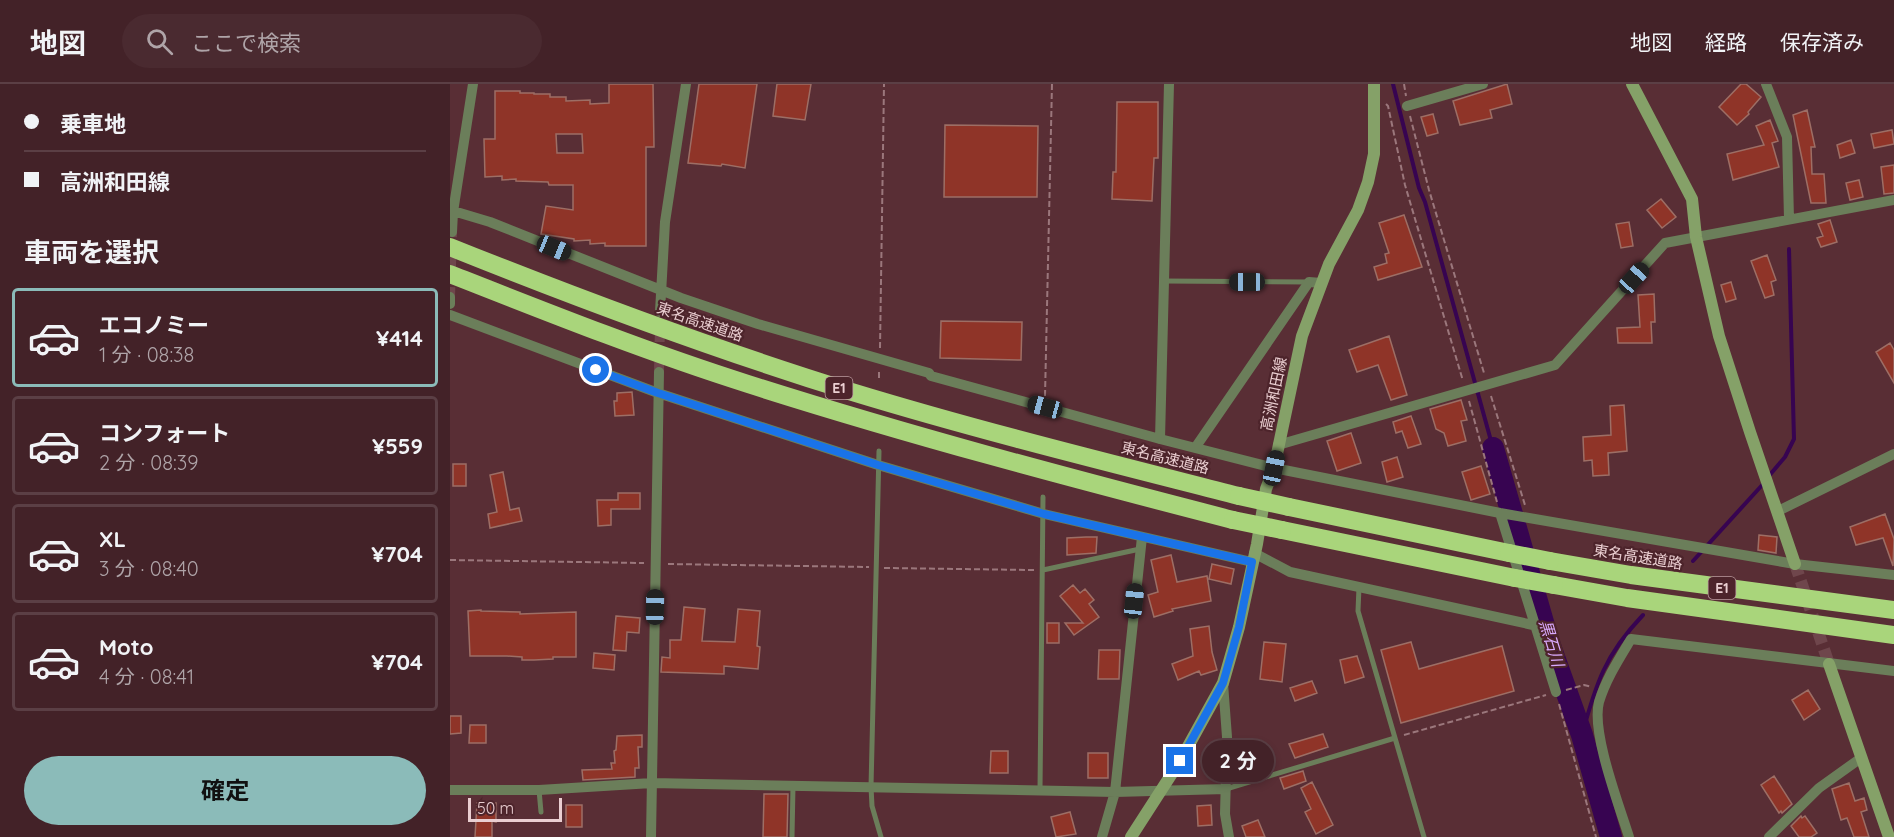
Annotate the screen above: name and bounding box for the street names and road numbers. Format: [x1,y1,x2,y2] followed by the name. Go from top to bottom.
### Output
[655,298,746,345] street label: 東名高速道路
[1256,355,1291,433] street label: 高洲和田線
[826,377,852,399] road number: E1
[1119,437,1211,478] street label: 東名高速道路
[1592,540,1684,573] street label: 東名高速道路
[1708,577,1736,599] road number: E1

